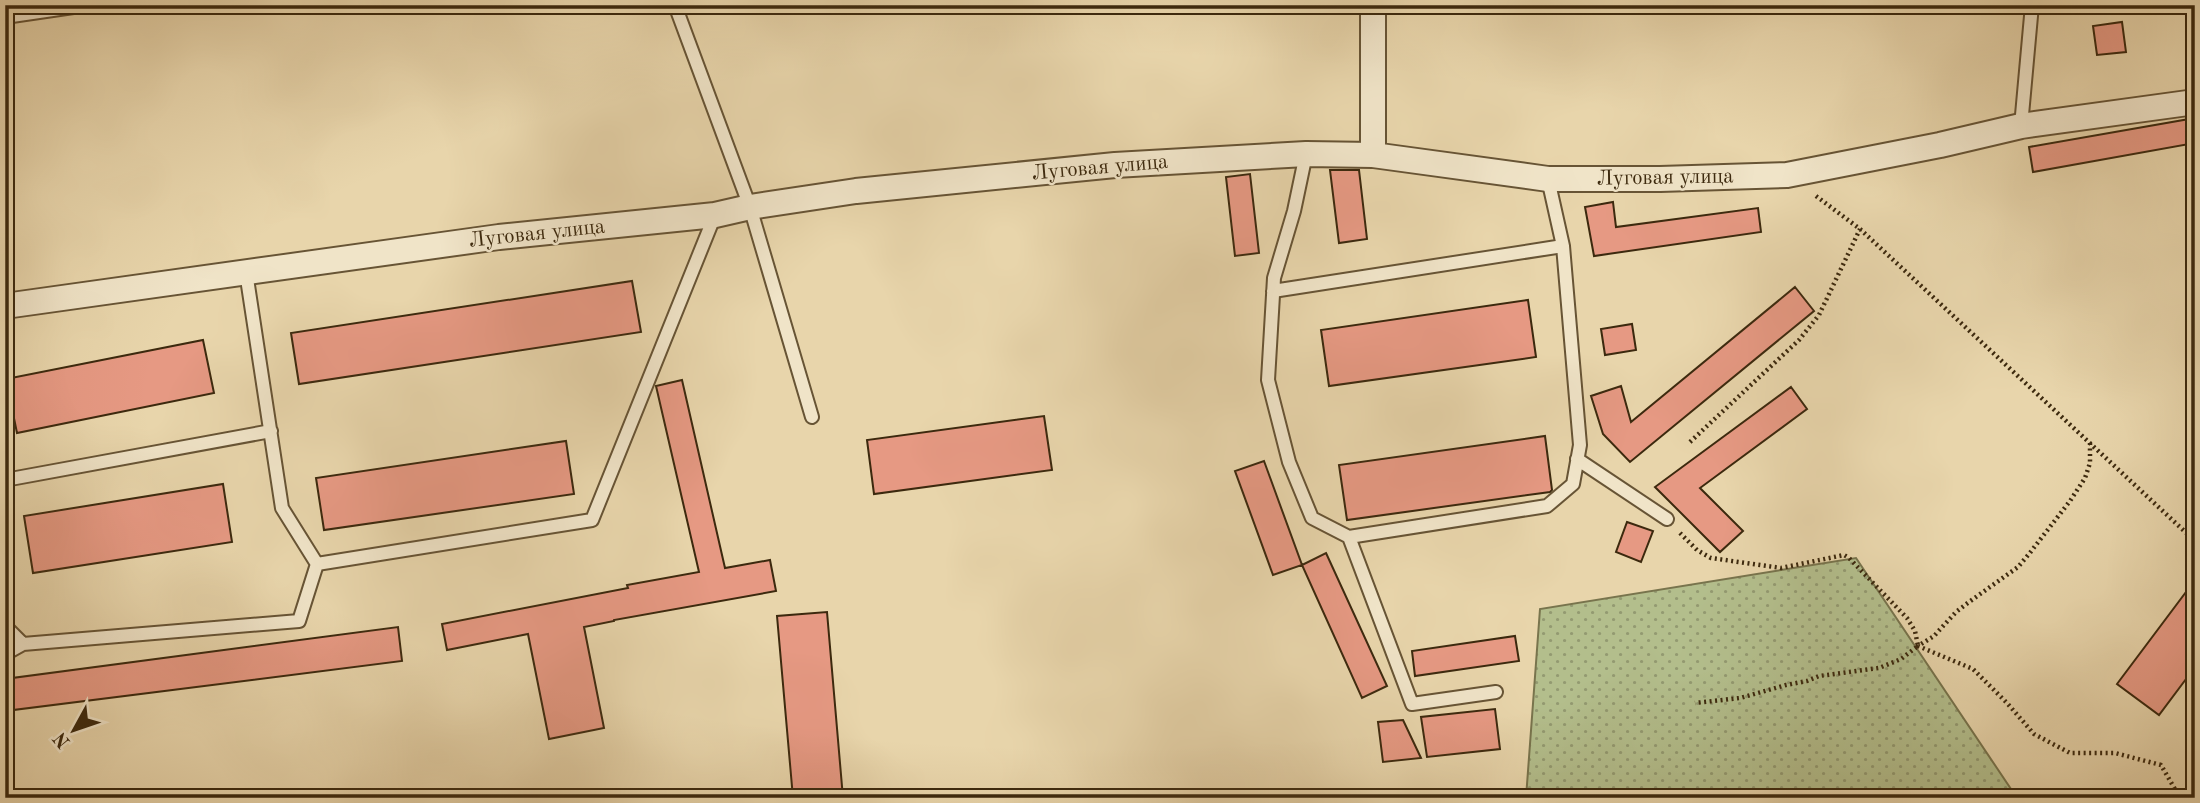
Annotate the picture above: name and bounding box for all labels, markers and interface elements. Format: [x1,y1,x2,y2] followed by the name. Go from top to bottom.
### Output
[1031,152,1169,184] street label: Луговая улица
[1596,166,1734,190] street label: Луговая улица
[468,216,606,252] street label: Луговая улица
[38,694,108,764] north arrow
[51,727,75,751] text: N

